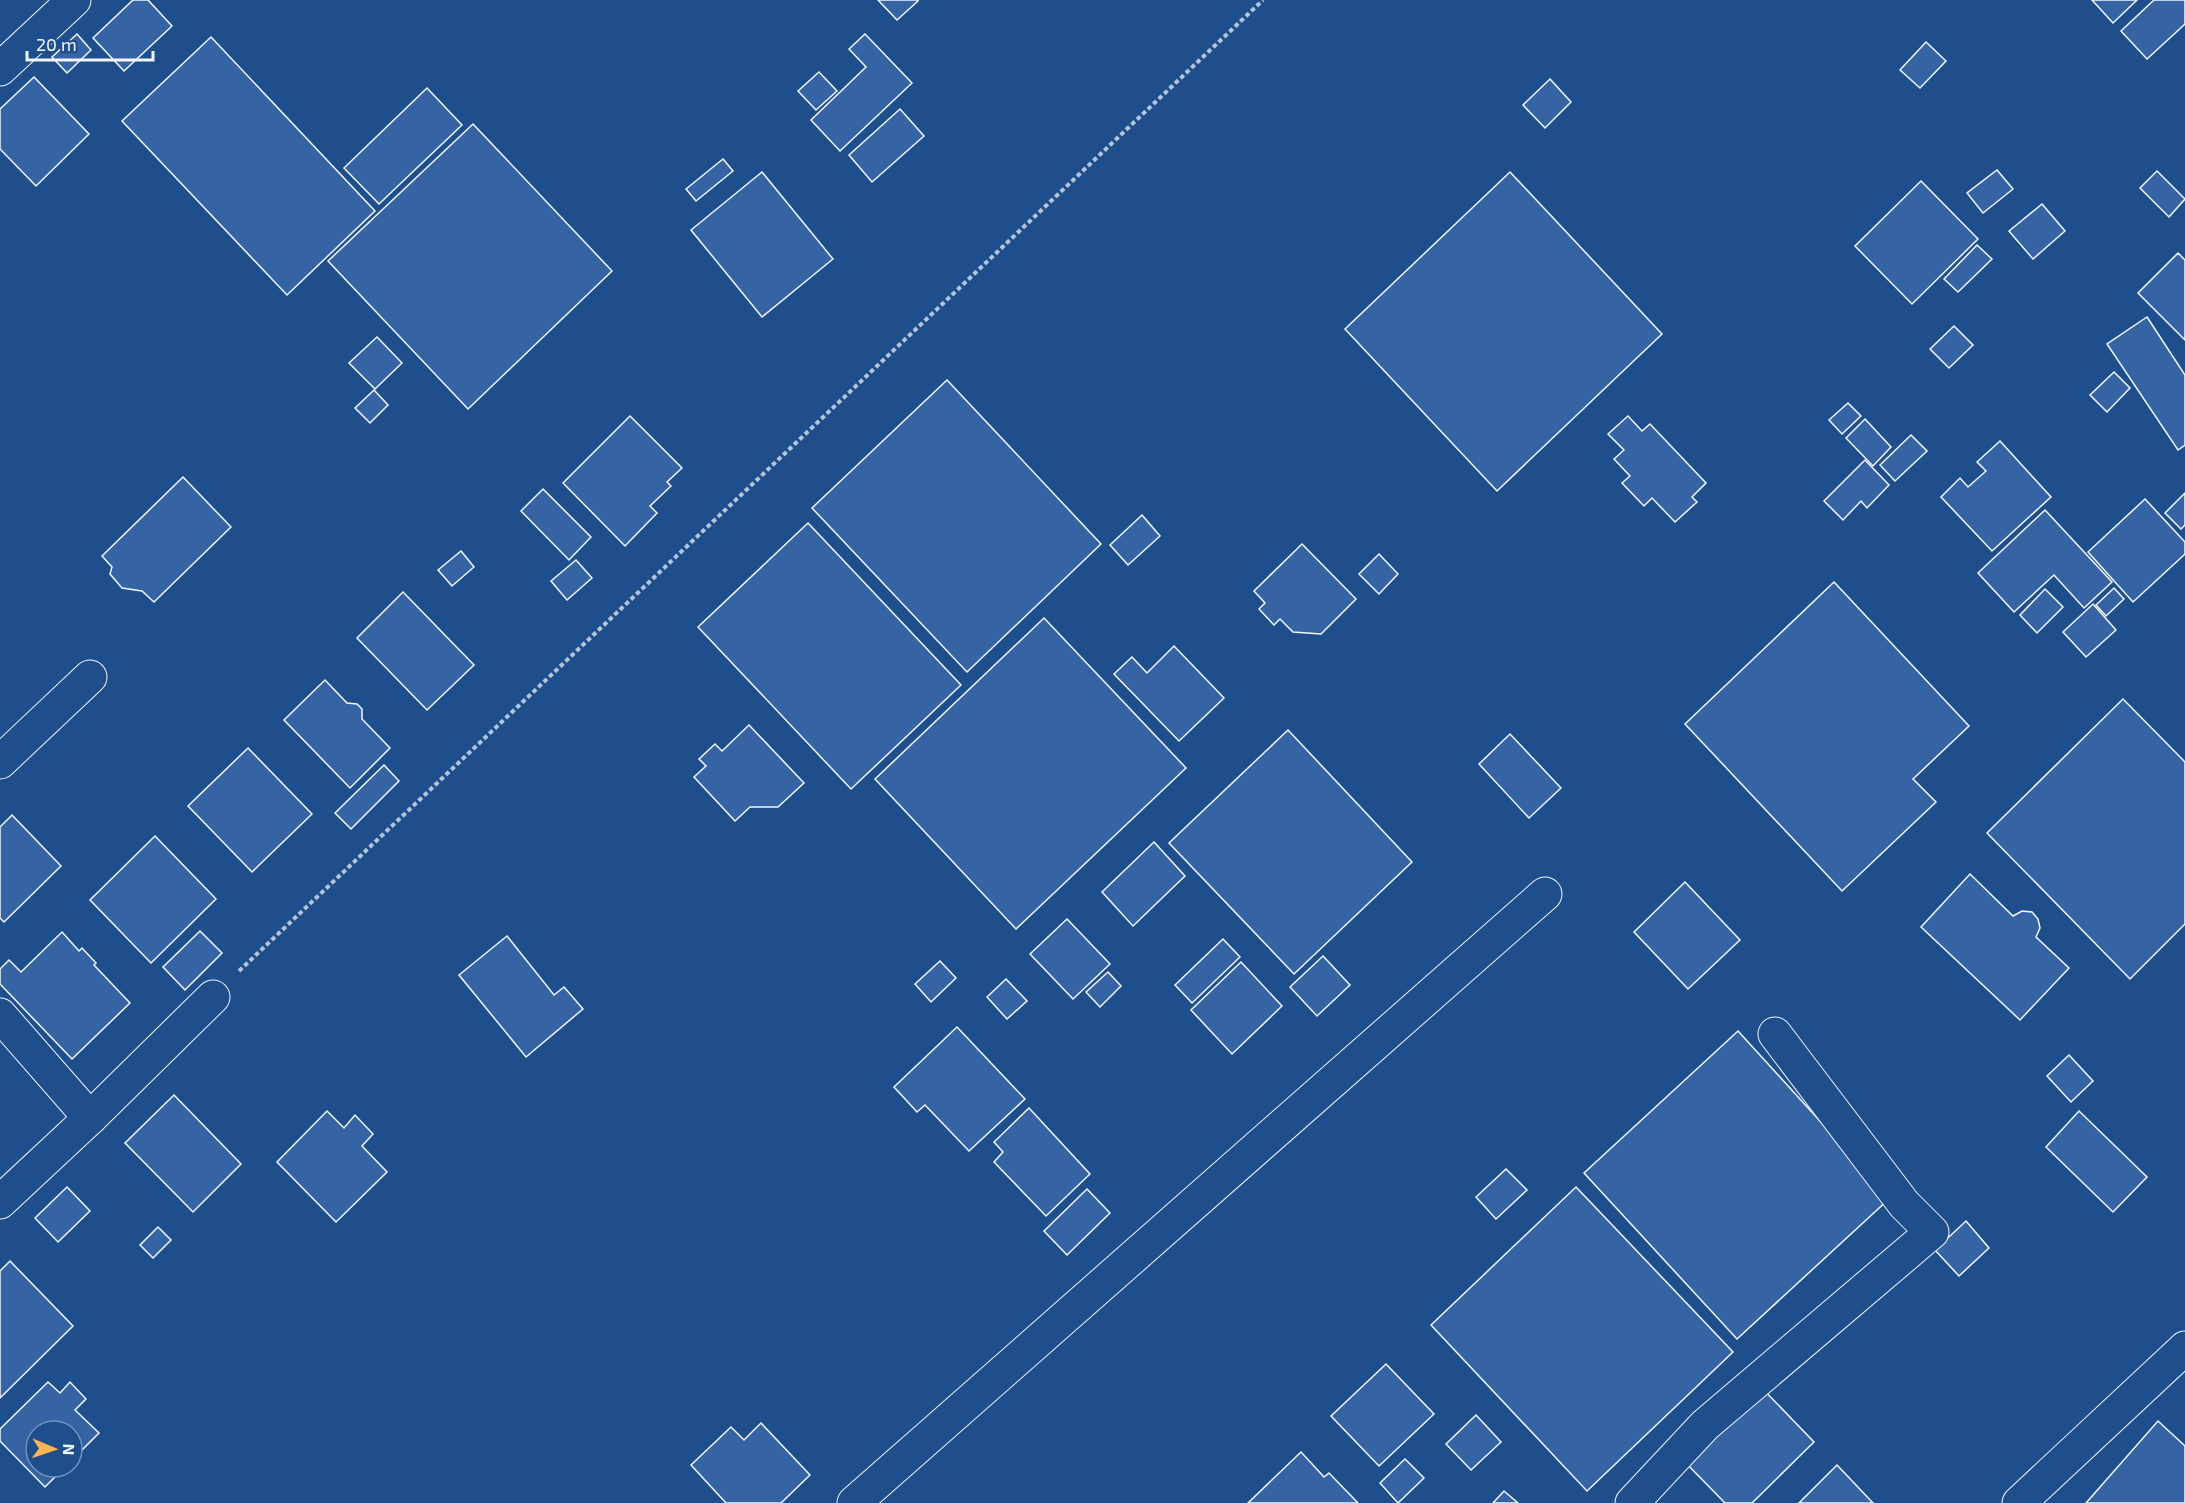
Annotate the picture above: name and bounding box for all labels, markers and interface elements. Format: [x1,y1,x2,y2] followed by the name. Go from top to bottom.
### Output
[27,24,153,62] scale bar
[36,33,77,55] text: 20 m
[24,1419,84,1479] north arrow
[60,1443,79,1456] text: N

